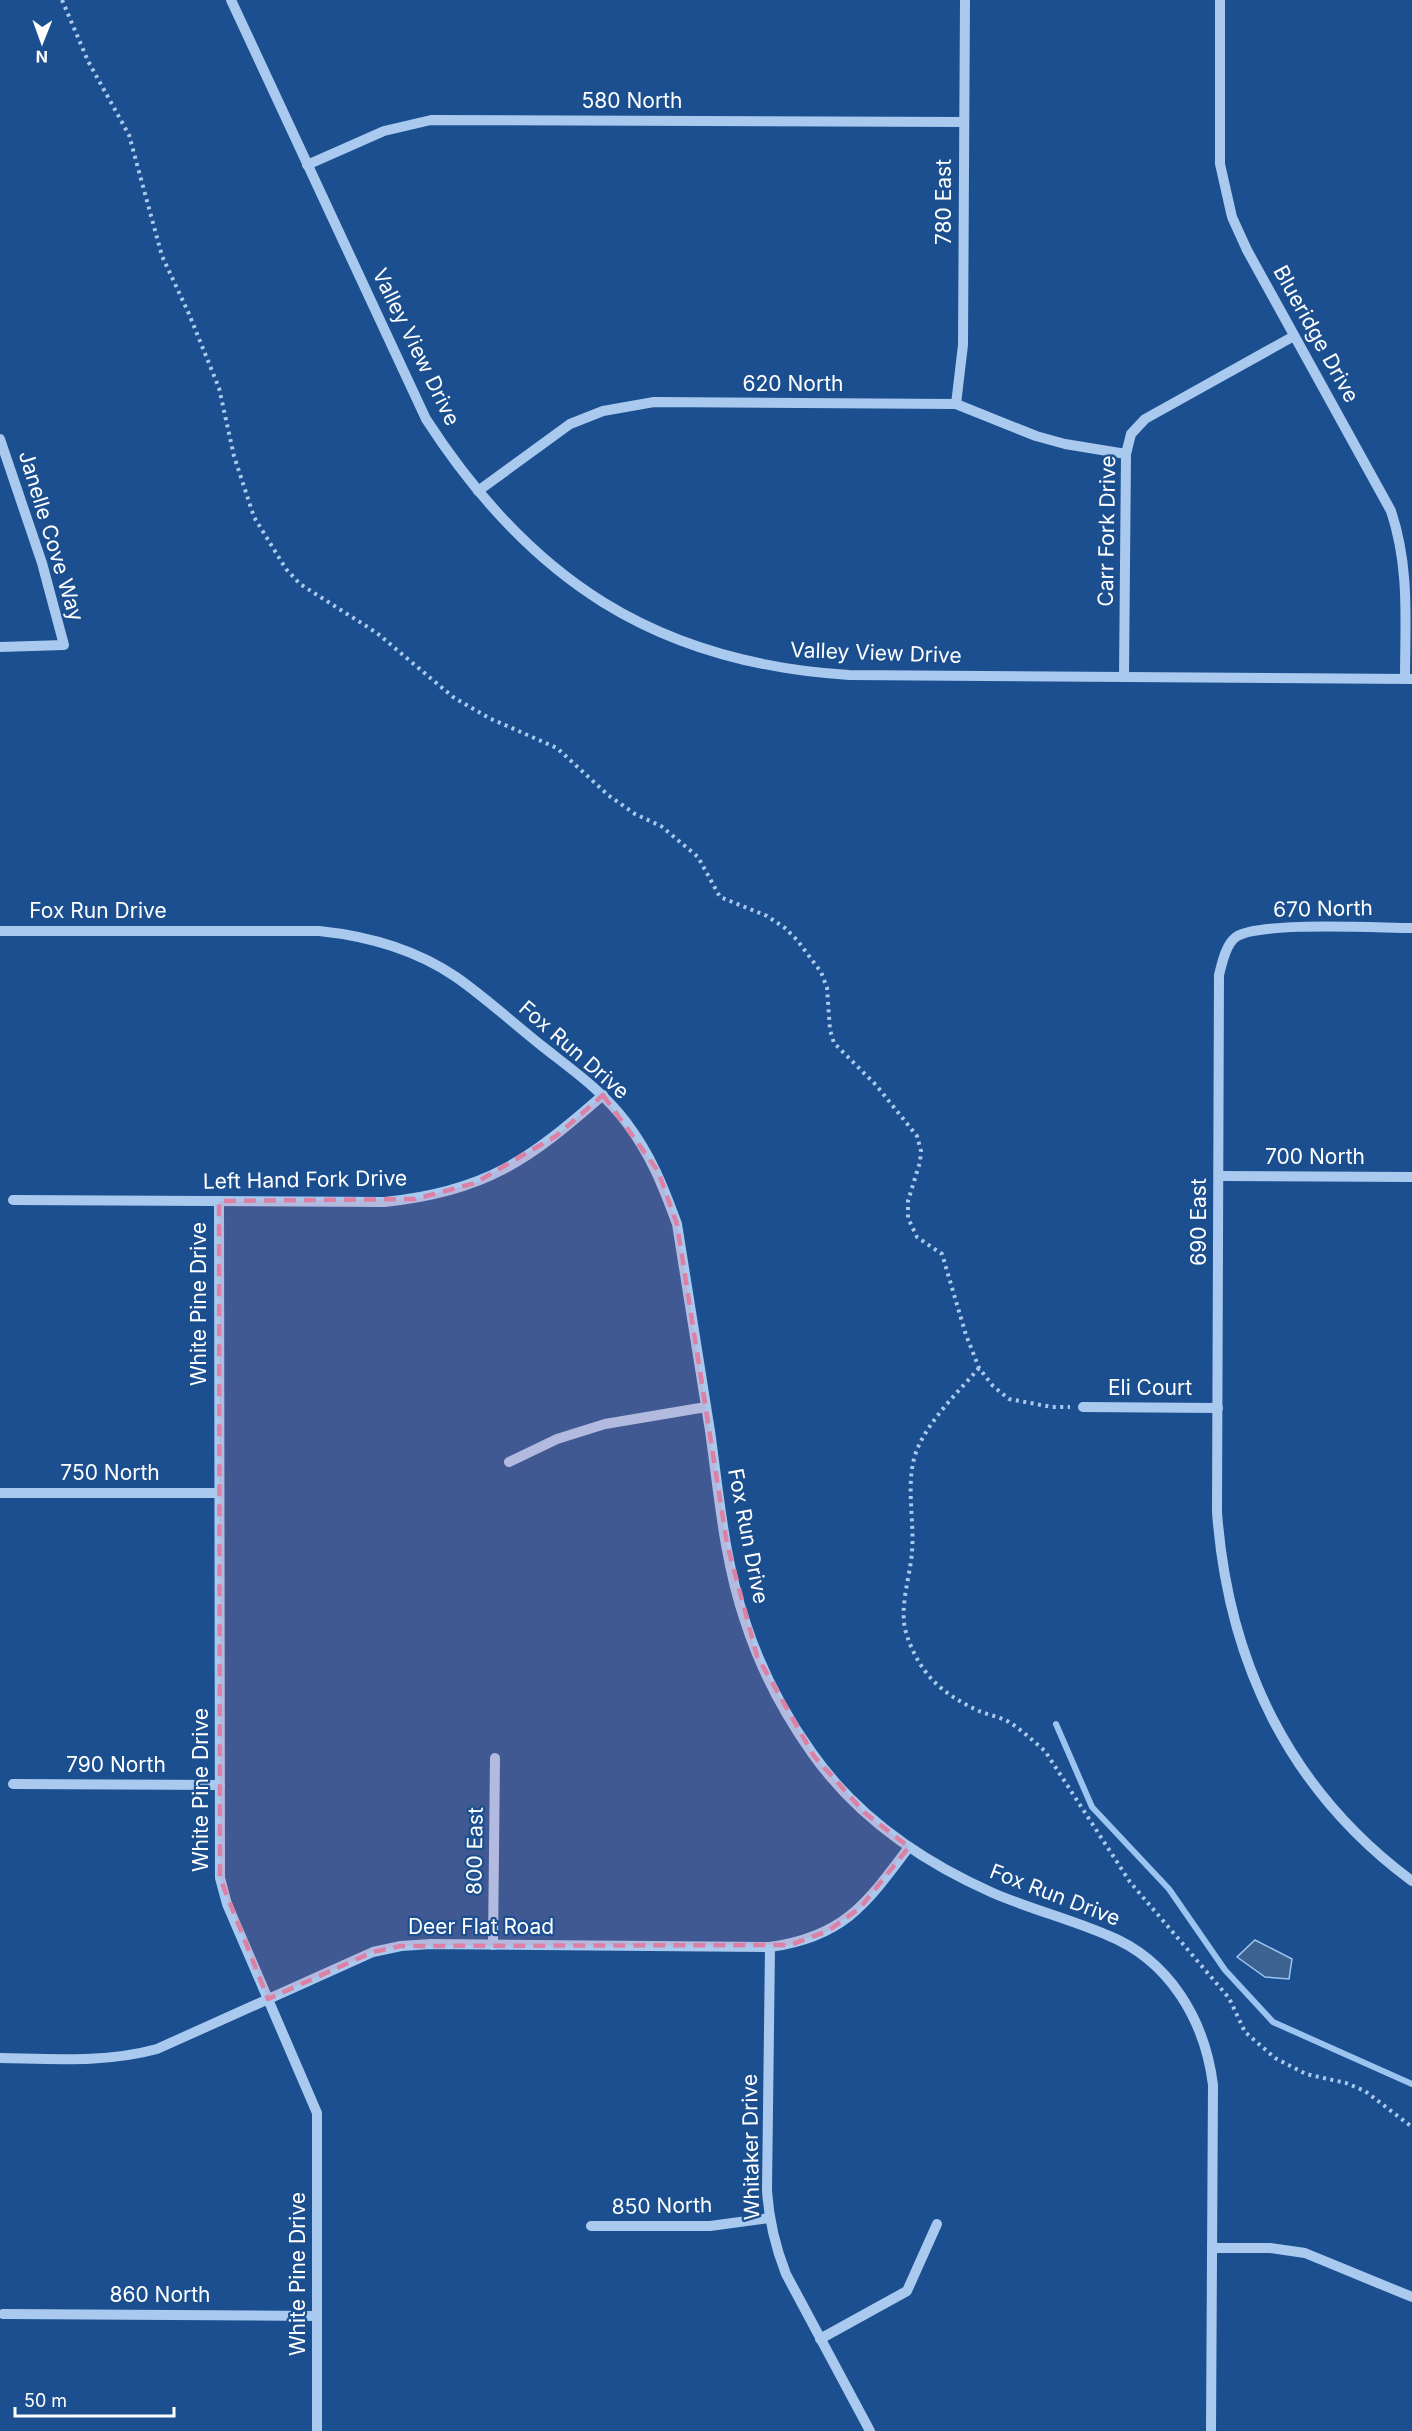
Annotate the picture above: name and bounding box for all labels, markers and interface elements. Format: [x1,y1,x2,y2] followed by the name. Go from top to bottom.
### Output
[12,12,72,72] north arrow
[35,47,48,67] text: N
[582,88,682,113] street label: 580 North
[931,159,956,245] street label: 780 East
[1268,261,1364,407] street label: Blueridge Drive
[368,264,465,429] street label: Valley View Drive
[743,371,843,396] street label: 620 North
[14,448,89,624] street label: Janelle Cove Way
[1093,455,1120,607] street label: Carr Fork Drive
[790,637,962,668] street label: Valley View Drive
[1273,895,1373,922] street label: 670 North
[29,898,167,923] street label: Fox Run Drive
[514,995,634,1104] street label: Fox Run Drive
[1265,1144,1365,1169] street label: 700 North
[203,1165,407,1194] street label: Left Hand Fork Drive
[1186,1178,1211,1266] street label: 690 East
[186,1222,211,1386] street label: White Pine Drive
[1108,1375,1192,1400] street label: Eli Court
[60,1460,160,1485] street label: 750 North
[723,1466,774,1606] street label: Fox Run Drive
[188,1708,213,1872] street label: White Pine Drive
[66,1752,166,1777] street label: 790 North
[461,1807,488,1895] street label: 800 East
[987,1858,1124,1931] street label: Fox Run Drive
[408,1914,554,1939] street label: Deer Flat Road
[737,2074,764,2220] street label: Whitaker Drive
[285,2192,310,2356] street label: White Pine Drive
[611,2192,713,2219] street label: 850 North
[109,2282,211,2307] street label: 860 North
[15,2380,174,2418] scale bar
[24,2390,67,2411] text: 50 m

